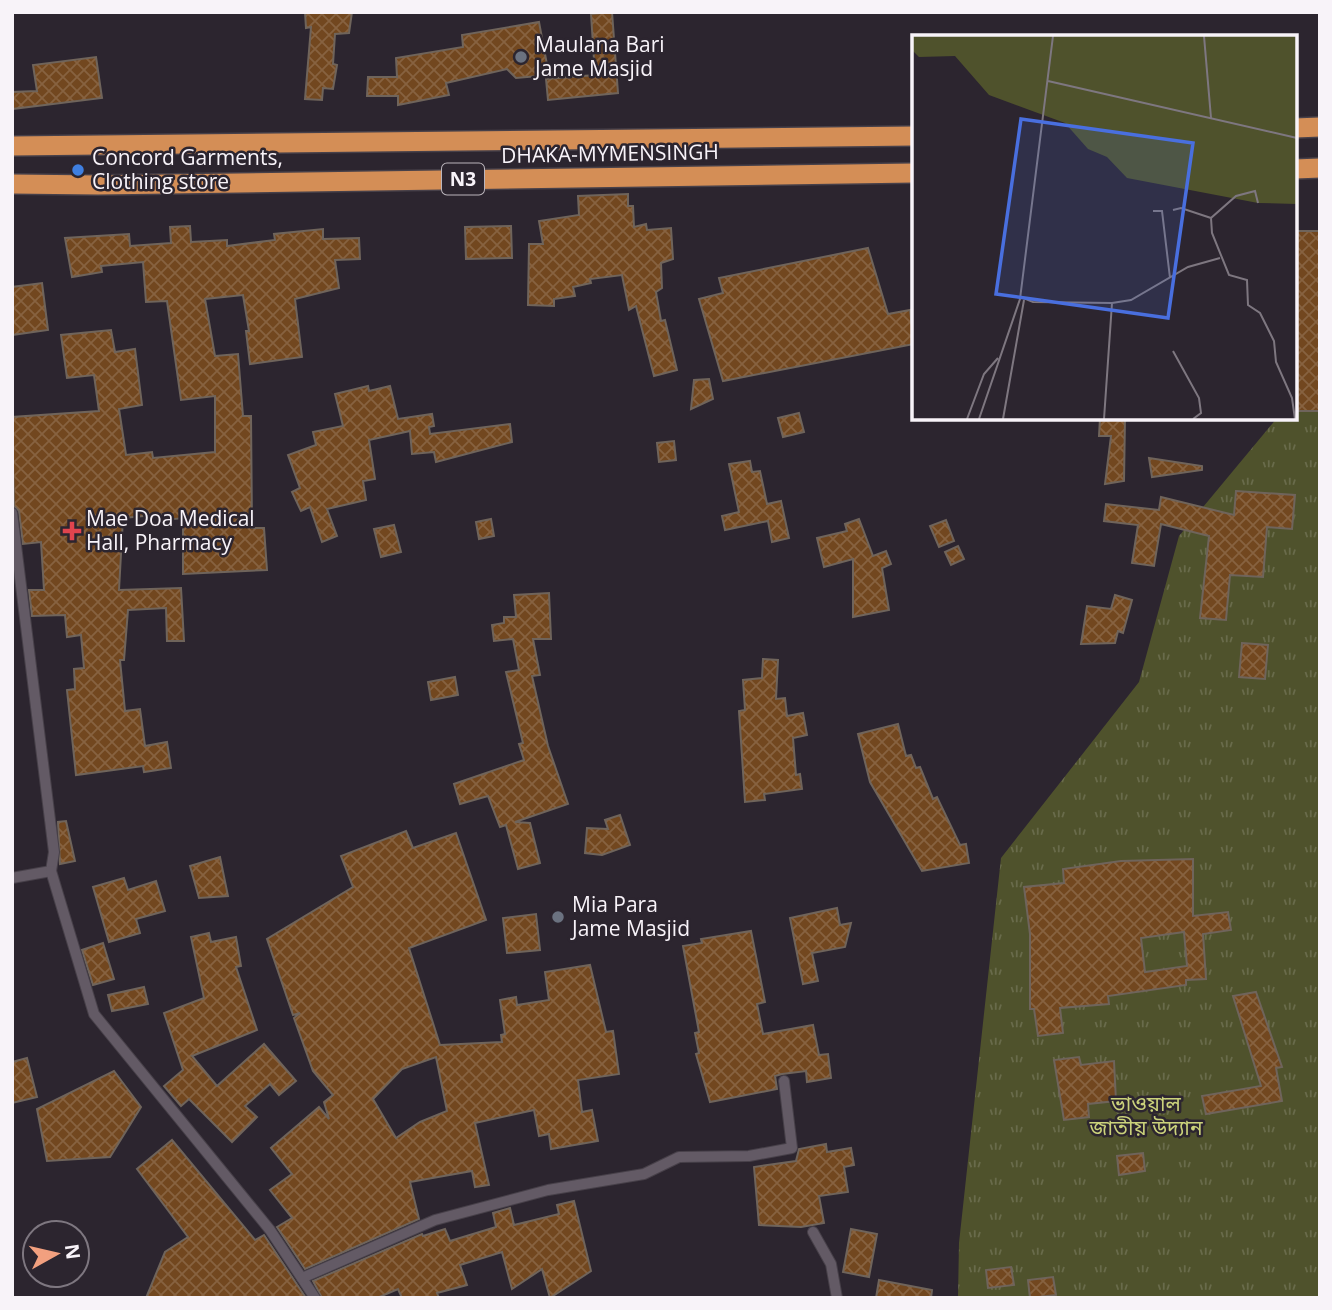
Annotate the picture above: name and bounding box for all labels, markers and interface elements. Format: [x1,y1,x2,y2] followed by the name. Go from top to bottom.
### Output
[533,30,665,82] place label: Maulana Bari Jame Masjid
[912,35,1297,420] inset map
[513,49,529,65] marker: Maulana Bari Jame Masjid
[501,137,719,169] street label: DHAKA-MYMENSINGH
[92,143,283,195] place label: Concord Garments, Clothing store
[70,162,86,178] marker: Concord Garments, Clothing store
[442,164,484,195] road number: N3
[86,504,255,556] place label: Mae Doa Medical Hall, Pharmacy
[64,523,80,539] marker: Mae Doa Medical Hall, Pharmacy
[570,890,690,942] place label: Mia Para Jame Masjid
[550,909,566,925] marker: Mia Para Jame Masjid
[1088,1089,1203,1141] park label: ভাওয়াল জাতীয় উদ্যান
[21,1219,91,1289] north arrow
[59,1242,87,1261] text: N

